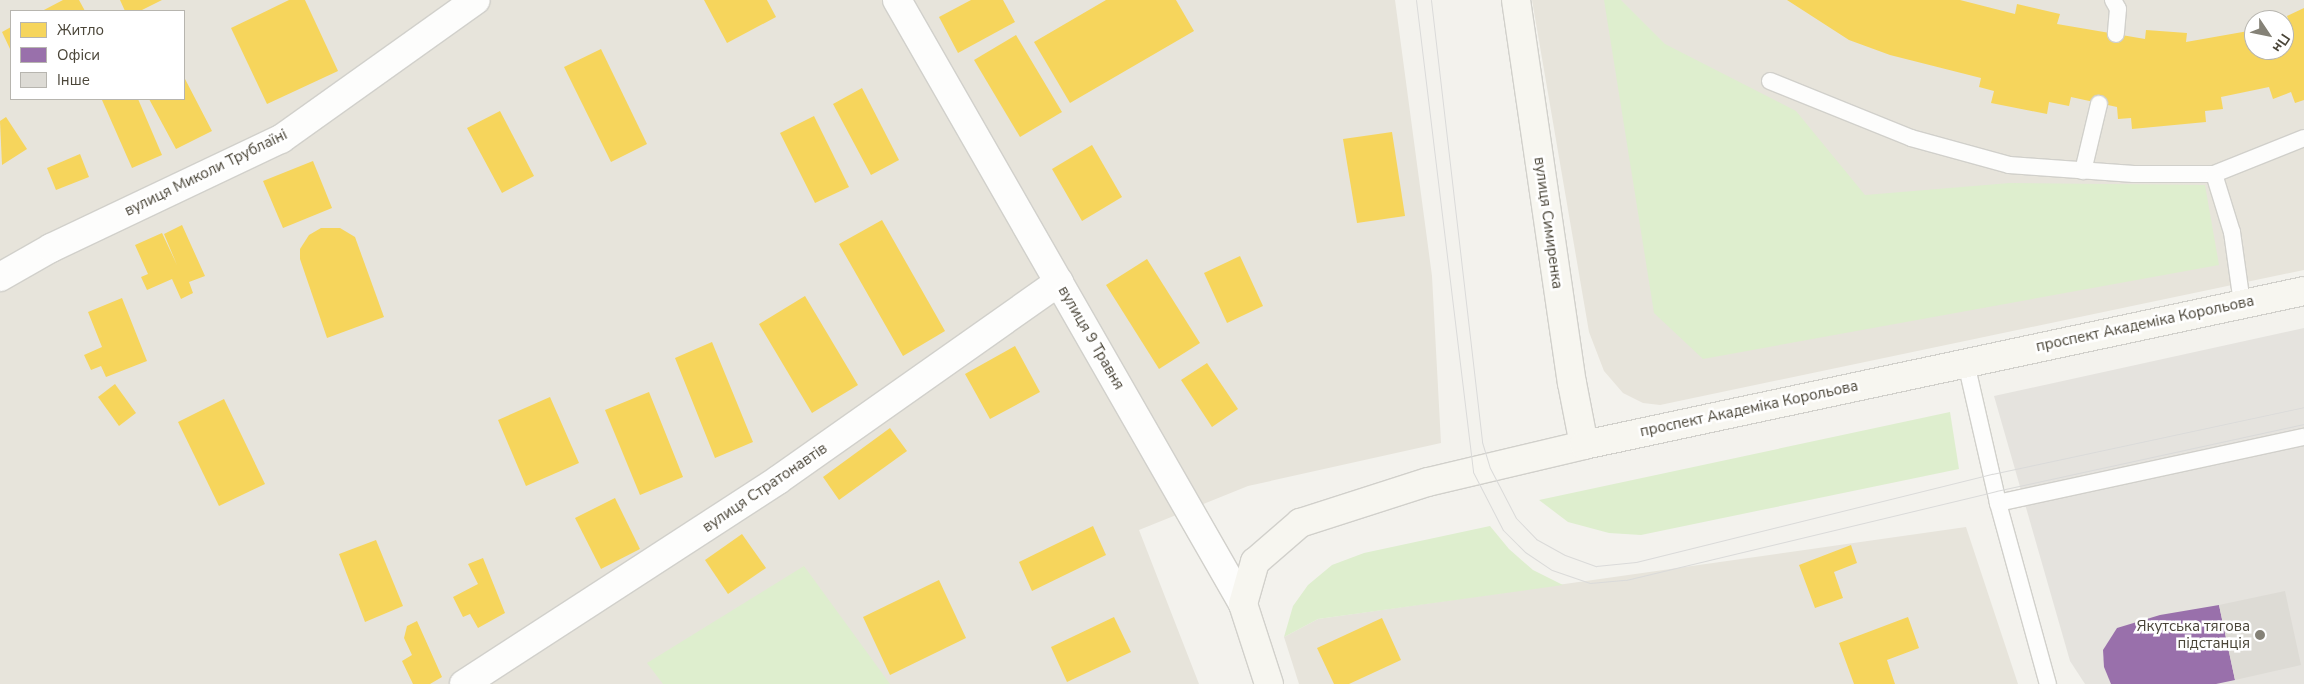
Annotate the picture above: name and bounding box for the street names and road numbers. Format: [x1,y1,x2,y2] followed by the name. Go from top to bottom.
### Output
[122,126,290,220] street label: вулиця Миколи Трублаїні
[1530,156,1566,290] street label: вулиця Симиренка
[1054,283,1128,393] street label: вулиця 9 Травня
[2034,292,2256,356] street label: проспект Академіка Корольова
[1638,377,1860,441] street label: проспект Академіка Корольова
[699,440,831,536] street label: вулиця Стратонавтів

